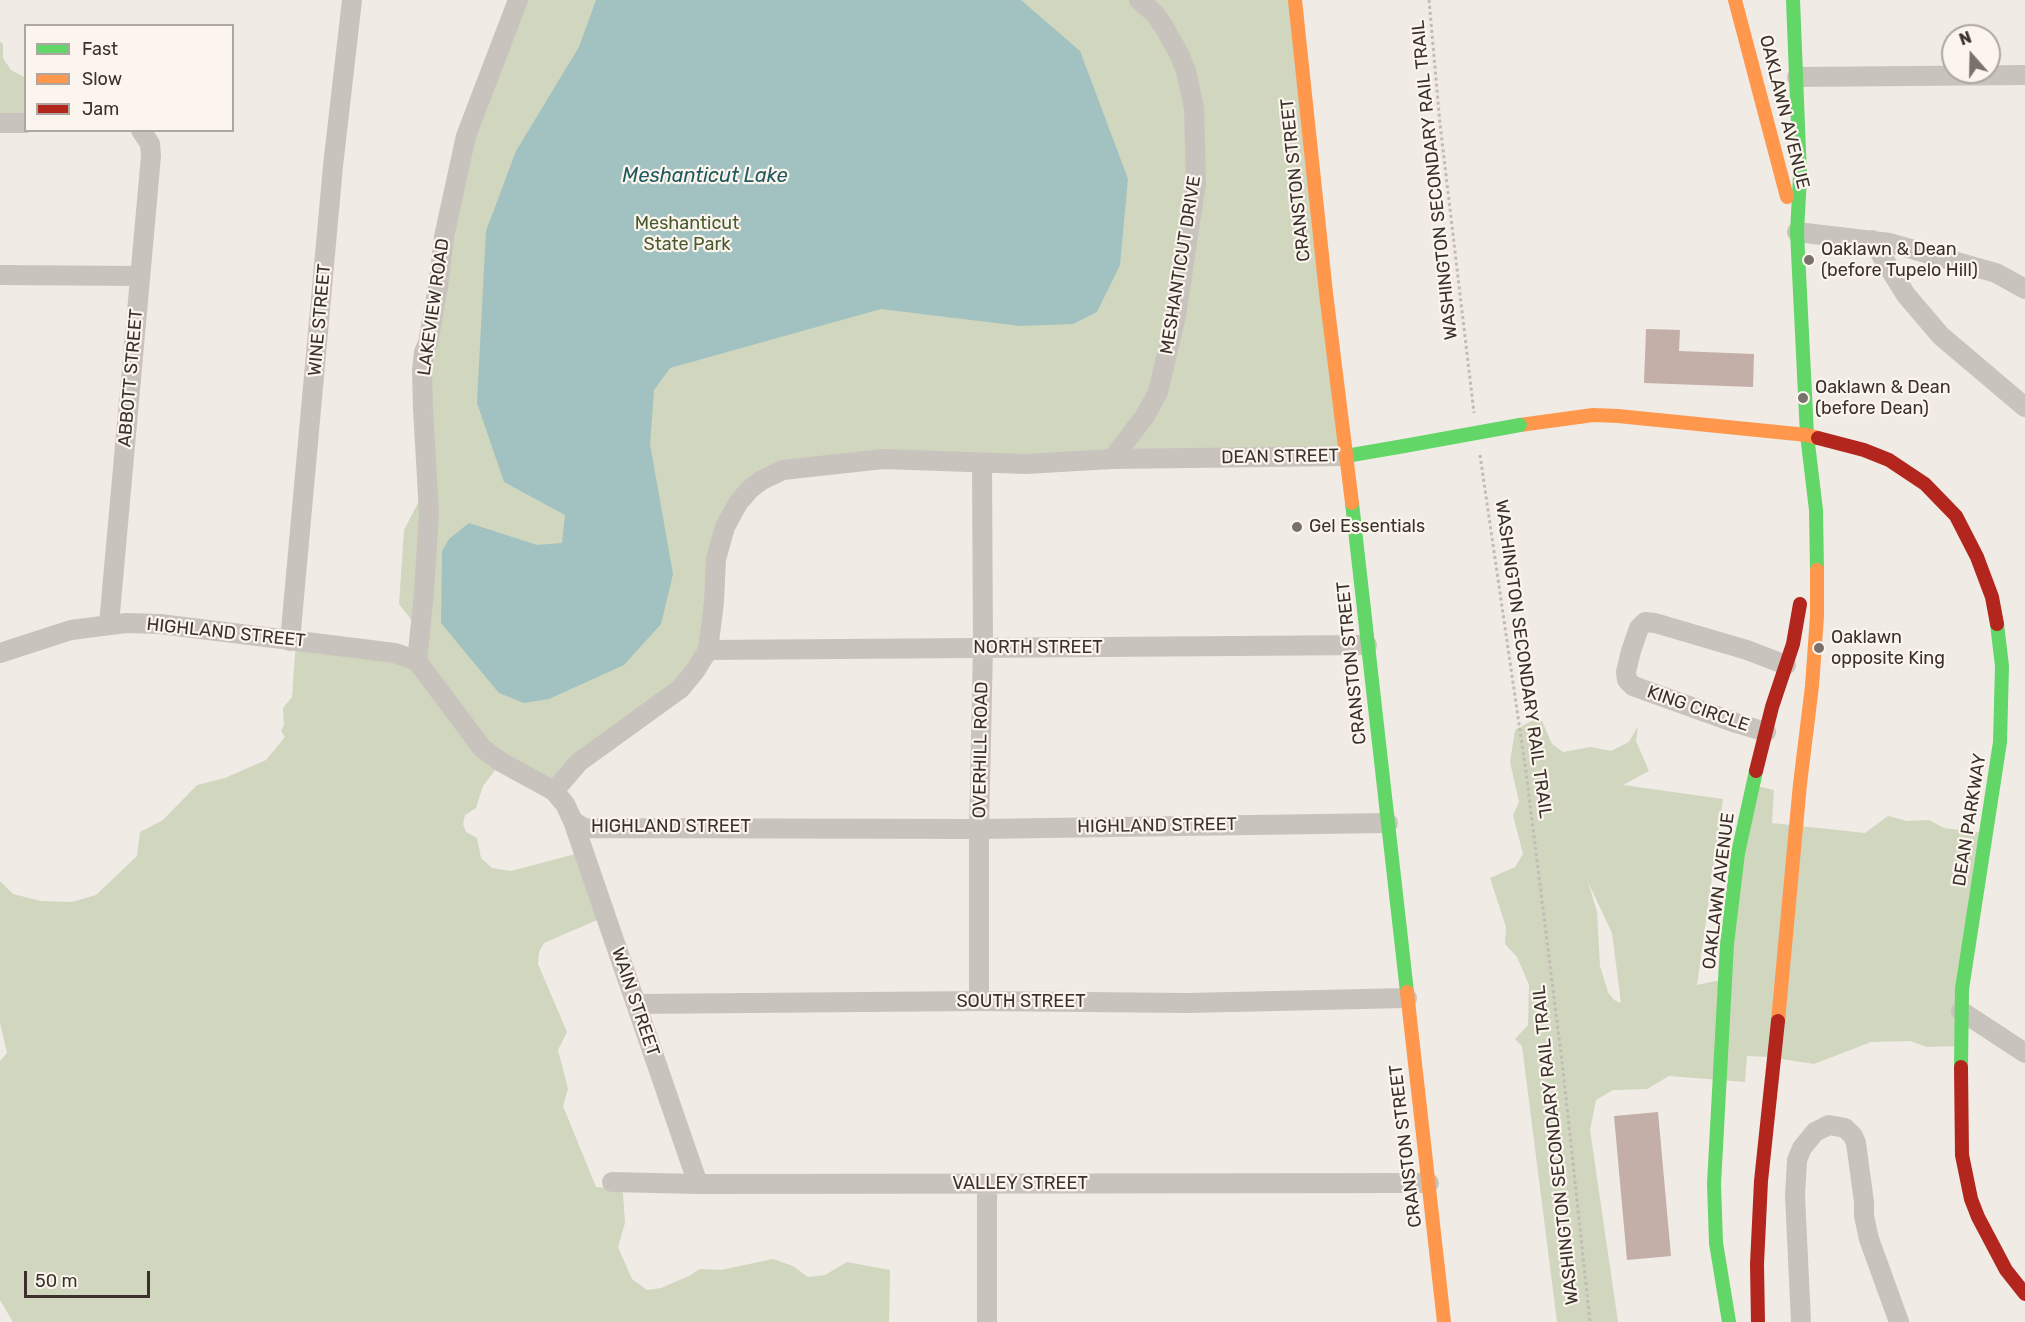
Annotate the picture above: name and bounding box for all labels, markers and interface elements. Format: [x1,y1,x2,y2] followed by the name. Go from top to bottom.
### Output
[1407,19,1463,341] street label: WASHINGTON SECONDARY RAIL TRAIL
[24,24,234,132] legend
[1941,24,2001,84] north arrow
[1957,28,1974,49] text: N
[1754,33,1814,191] street label: OAKLAWN AVENUE
[82,38,118,60] text: Fast
[82,68,122,90] text: Slow
[1277,97,1315,263] street label: CRANSTON STREET
[82,98,119,120] text: Jam
[622,164,788,188] water label: Meshanticut Lake
[1156,174,1206,356] street label: MESHANTICUT DRIVE
[635,213,739,256] park label: Meshanticut State Park
[414,237,454,377] street label: LAKEVIEW ROAD
[1821,239,1978,282] place label: Oaklawn & Dean (before Tupelo Hill)
[1802,253,1816,267] marker: Oaklawn & Dean (before Tupelo Hill)
[304,263,336,377] street label: WINE STREET
[114,308,148,448] street label: ABBOTT STREET
[1815,377,1951,420] place label: Oaklawn & Dean (before Dean)
[1796,391,1810,405] marker: Oaklawn & Dean (before Dean)
[1221,445,1339,469] street label: DEAN STREET
[1490,498,1556,820] street label: WASHINGTON SECONDARY RAIL TRAIL
[1309,516,1425,538] place label: Gel Essentials
[1290,520,1304,534] marker: Gel Essentials
[1333,580,1371,746] street label: CRANSTON STREET
[145,614,307,652] street label: HIGHLAND STREET
[1831,627,1945,670] place label: Oaklawn opposite King
[973,637,1103,659] street label: NORTH STREET
[1812,641,1826,655] marker: Oaklawn opposite King
[969,681,993,819] street label: OVERHILL ROAD
[1644,681,1752,737] street label: KING CIRCLE
[1949,752,1991,888] street label: DEAN PARKWAY
[1699,811,1739,971] street label: OAKLAWN AVENUE
[1077,814,1237,838] street label: HIGHLAND STREET
[591,816,751,838] street label: HIGHLAND STREET
[606,945,664,1059] street label: WAIN STREET
[1528,984,1584,1306] street label: WASHINGTON SECONDARY RAIL TRAIL
[956,991,1086,1013] street label: SOUTH STREET
[1385,1063,1427,1229] street label: CRANSTON STREET
[952,1173,1088,1195] street label: VALLEY STREET
[27,1259,153,1297] scale bar
[35,1270,78,1292] text: 50 m

